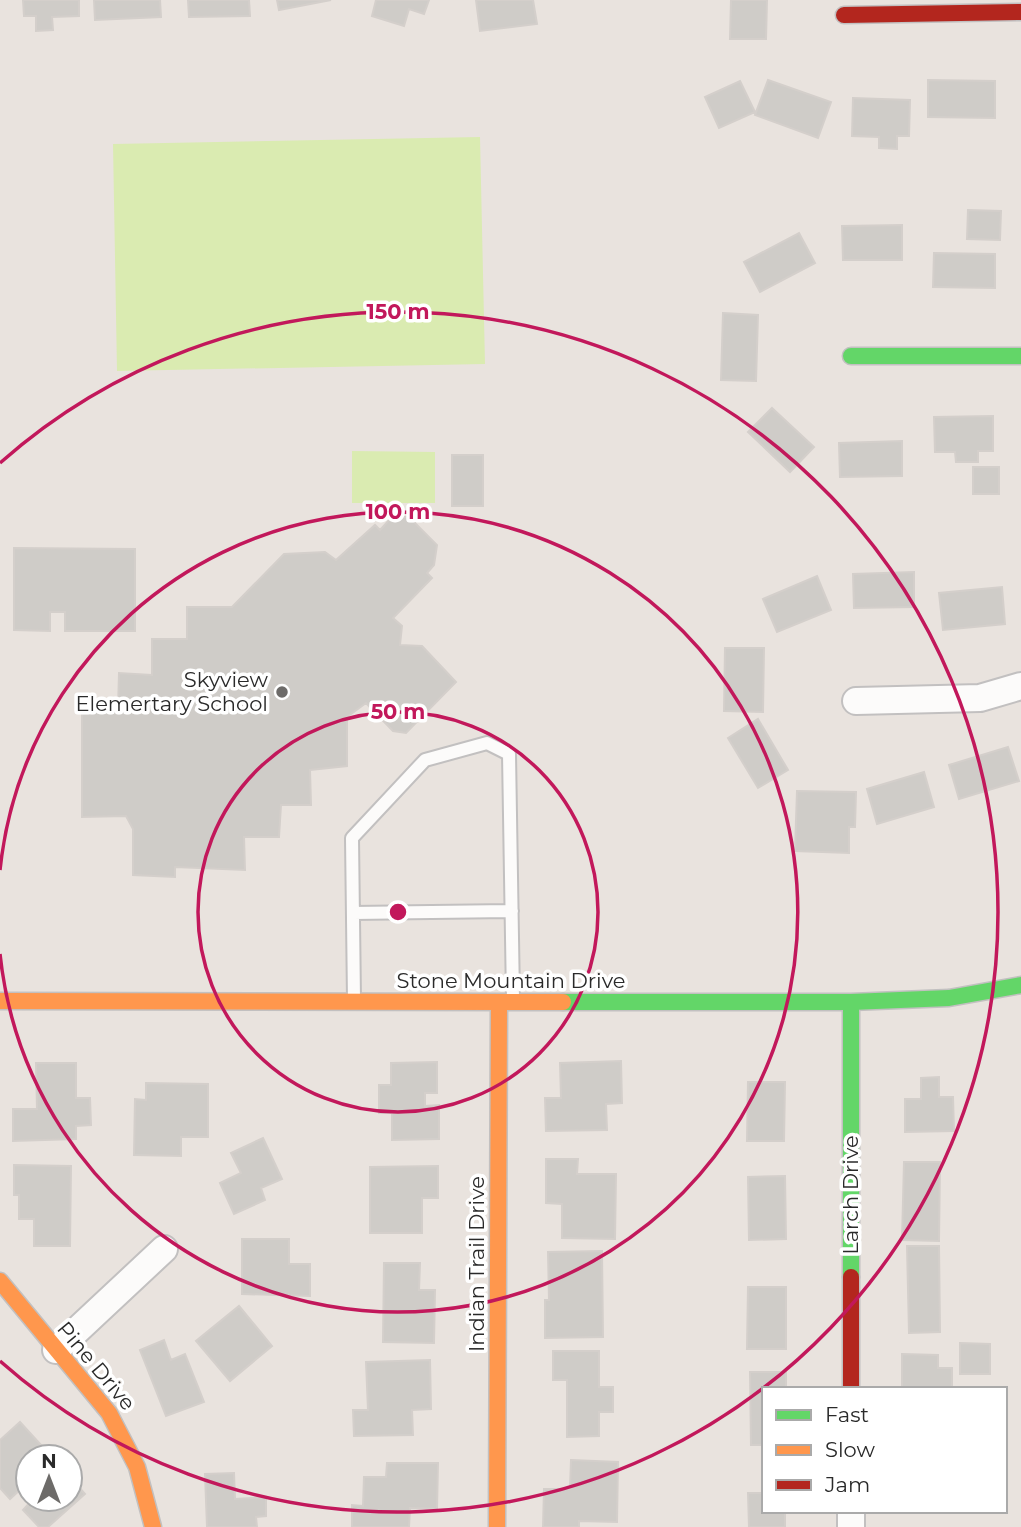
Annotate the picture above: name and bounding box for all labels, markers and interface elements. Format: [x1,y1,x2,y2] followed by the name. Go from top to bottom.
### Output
[367,299,429,324] text: 150 m
[366,499,430,524] text: 100 m
[75,667,269,716] place label: Skyview Elemertary School
[274,684,290,700] marker: Skyview Elemertary School
[371,699,425,724] text: 50 m
[386,900,410,924] centre of rings
[397,968,625,993] street label: Stone Mountain Drive
[838,1135,863,1255] street label: Larch Drive
[464,1176,489,1352] street label: Indian Trail Drive
[52,1316,141,1415] street label: Pine Drive
[762,1387,1007,1513] legend
[825,1402,869,1427] text: Fast
[825,1437,875,1462] text: Slow
[14,1443,84,1513] north arrow
[41,1450,57,1473] text: N
[824,1472,870,1497] text: Jam

